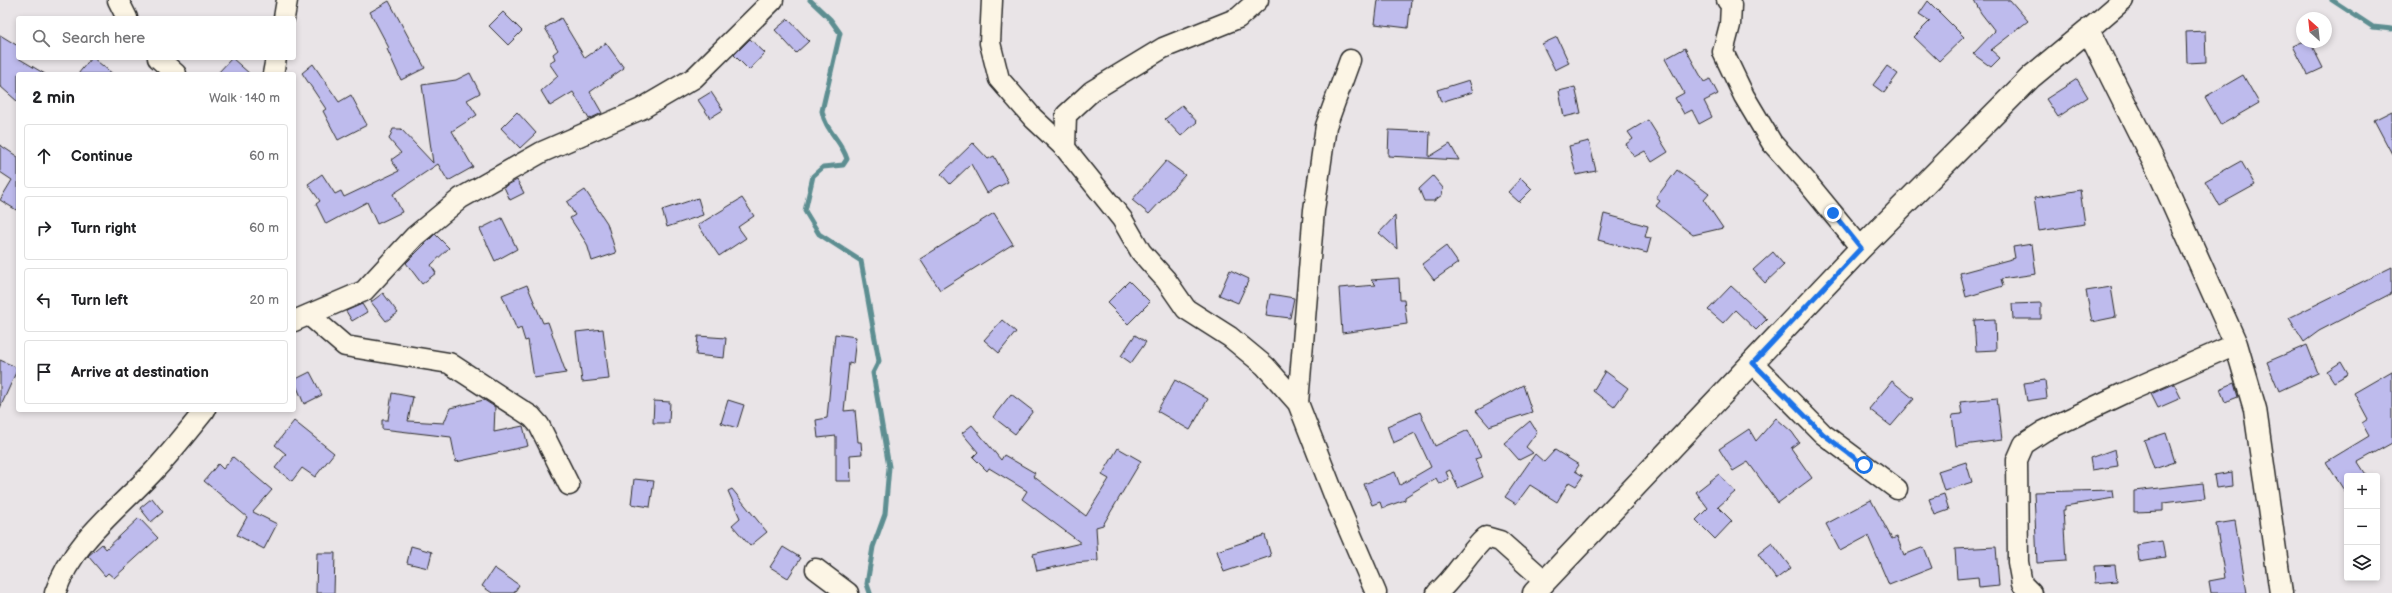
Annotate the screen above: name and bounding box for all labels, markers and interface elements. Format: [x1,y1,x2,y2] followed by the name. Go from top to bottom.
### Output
[2296,12,2332,48] north arrow
[16,16,296,60] search box
[30,27,52,49] icon: search
[62,29,145,48] text: Search here
[32,88,75,108] text: 2 min
[209,90,280,106] text: Walk · 140 m
[33,145,55,167] icon: ahead
[71,147,133,166] text: Continue
[249,148,279,164] text: 60 m
[1824,204,1842,222] route end
[33,217,55,239] icon: right
[71,219,136,238] text: Turn right
[249,220,279,236] text: 60 m
[33,289,55,311] icon: left
[71,291,128,310] text: Turn left
[249,292,279,308] text: 20 m
[33,361,55,383] icon: arrive
[71,363,209,382] text: Arrive at destination
[1855,456,1873,474] route start
[2344,473,2380,581] map controls
[2344,473,2380,509] button: +
[2344,509,2380,545] button: −
[2344,545,2380,581] button: layers

